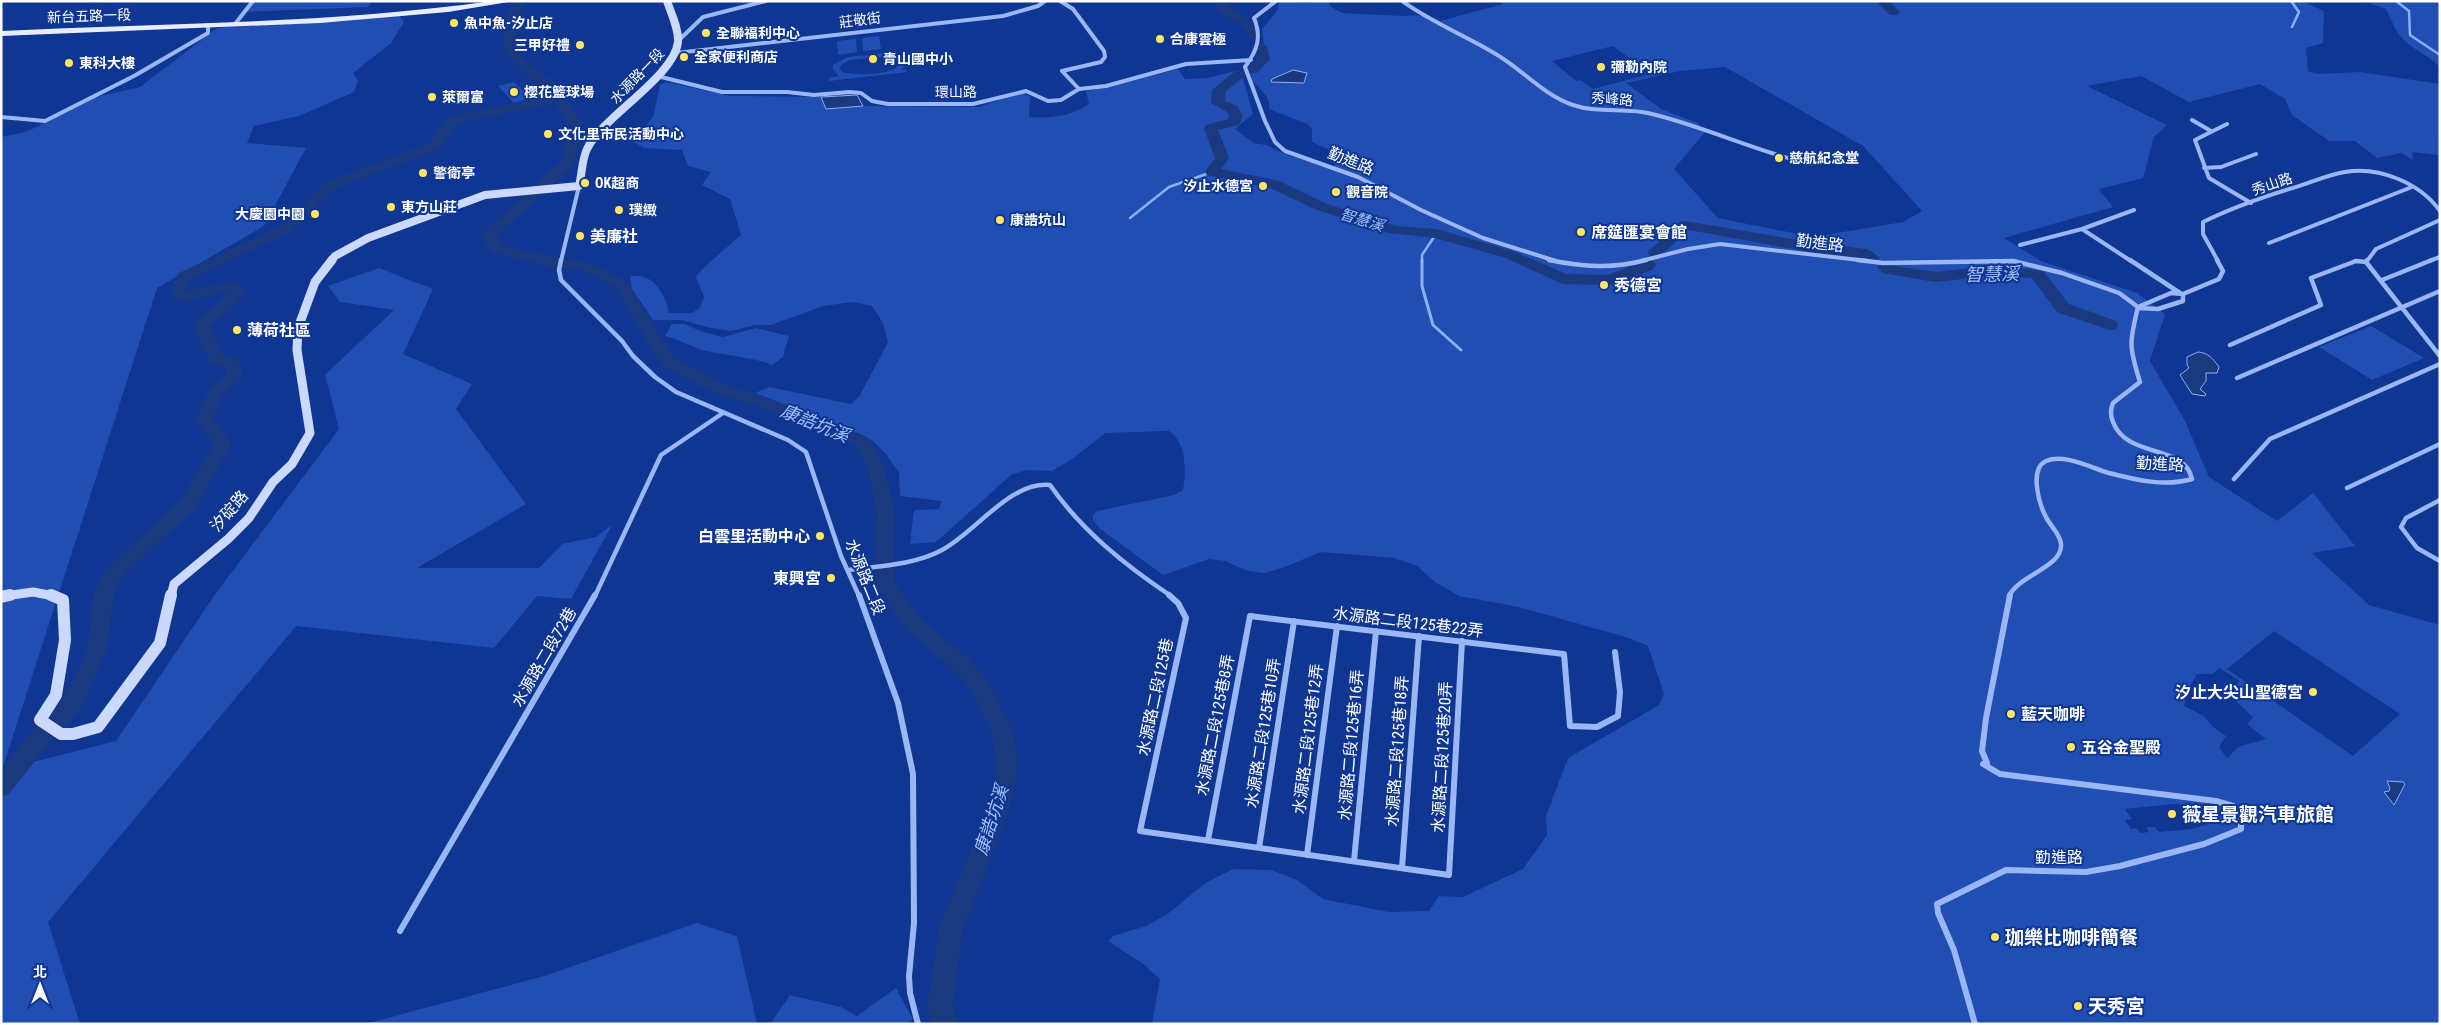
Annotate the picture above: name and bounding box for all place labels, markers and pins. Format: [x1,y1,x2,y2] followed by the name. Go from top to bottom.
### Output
[464,15,553,31] place label: 魚中魚-汐止店
[448,17,460,29] marker: 魚中魚-汐止店
[716,25,800,41] place label: 全聯福利中心
[700,27,712,39] marker: 全聯福利中心
[1170,31,1226,47] place label: 合康雲極
[1154,33,1166,45] marker: 合康雲極
[514,37,570,53] place label: 三甲好禮
[574,39,586,51] marker: 三甲好禮
[694,49,778,65] place label: 全家便利商店
[678,51,690,63] marker: 全家便利商店
[883,51,953,67] place label: 青山國中小
[867,53,879,65] marker: 青山國中小
[79,55,135,71] place label: 東科大樓
[63,57,75,69] marker: 東科大樓
[1611,59,1667,75] place label: 彌勒內院
[1595,61,1607,73] marker: 彌勒內院
[524,84,594,100] place label: 櫻花籃球場
[508,86,520,98] marker: 櫻花籃球場
[442,89,484,105] place label: 萊爾富
[426,91,438,103] marker: 萊爾富
[558,126,684,142] place label: 文化里市民活動中心
[542,128,554,140] marker: 文化里市民活動中心
[1789,150,1859,166] place label: 慈航紀念堂
[1773,152,1785,164] marker: 慈航紀念堂
[433,165,475,181] place label: 警衛亭
[417,167,429,179] marker: 警衛亭
[595,175,639,191] place label: OK超商
[579,177,591,189] marker: OK超商
[1183,178,1253,194] place label: 汐止水德宮
[1257,180,1269,192] marker: 汐止水德宮
[1346,184,1388,200] place label: 觀音院
[1330,186,1342,198] marker: 觀音院
[401,199,457,215] place label: 東方山莊
[385,201,397,213] marker: 東方山莊
[629,202,657,218] place label: 璞緻
[613,204,625,216] marker: 璞緻
[235,206,305,222] place label: 大慶園中園
[309,208,321,220] marker: 大慶園中園
[1010,212,1066,228] place label: 康誥坑山
[994,214,1006,226] marker: 康誥坑山
[1591,223,1687,242] place label: 席筵匯宴會館
[1575,226,1587,238] marker: 席筵匯宴會館
[590,227,638,246] place label: 美廉社
[574,230,586,242] marker: 美廉社
[1614,276,1662,295] place label: 秀德宮
[1598,279,1610,291] marker: 秀德宮
[247,321,311,340] place label: 薄荷社區
[231,324,243,336] marker: 薄荷社區
[698,527,810,546] place label: 白雲里活動中心
[814,530,826,542] marker: 白雲里活動中心
[773,569,821,588] place label: 東興宮
[825,572,837,584] marker: 東興宮
[2175,683,2303,702] place label: 汐止大尖山聖德宮
[2307,686,2319,698] marker: 汐止大尖山聖德宮
[2021,705,2085,724] place label: 藍天咖啡
[2005,708,2017,720] marker: 藍天咖啡
[2081,738,2161,757] place label: 五谷金聖殿
[2065,741,2077,753] marker: 五谷金聖殿
[2182,803,2334,826] place label: 薇星景觀汽車旅館
[2166,808,2178,820] marker: 薇星景觀汽車旅館
[2005,926,2138,949] place label: 珈樂比咖啡簡餐
[1989,931,2001,943] marker: 珈樂比咖啡簡餐
[2088,995,2145,1018] place label: 天秀宮
[2072,1000,2084,1012] marker: 天秀宮

